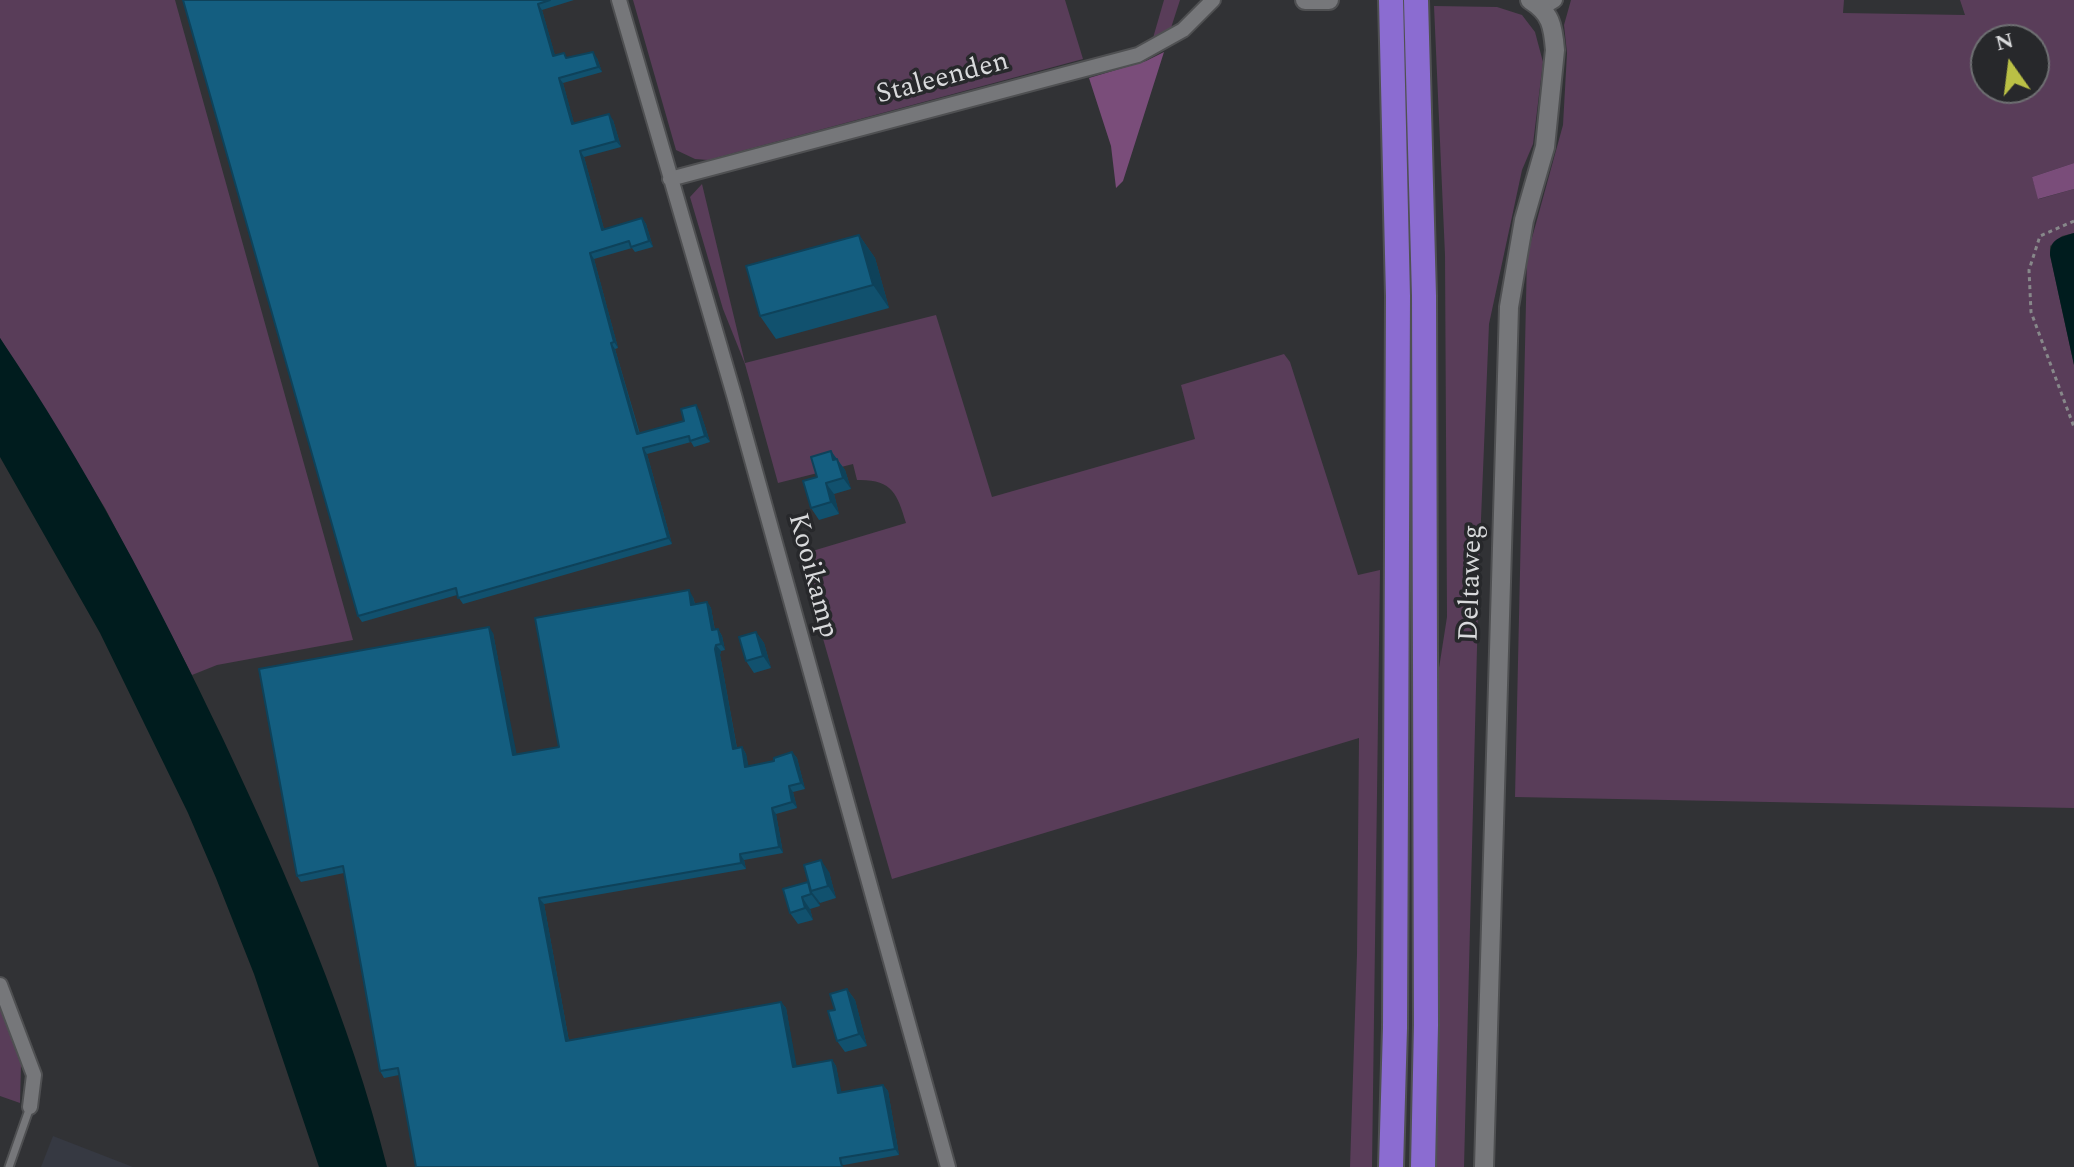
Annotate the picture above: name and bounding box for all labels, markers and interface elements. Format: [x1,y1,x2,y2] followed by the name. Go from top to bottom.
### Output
[1970,24,2050,104] north arrow
[1992,24,2017,60] text: N
[873,46,1013,114] street label: Staleenden
[778,510,844,642] street label: Kooikamp
[1454,524,1492,642] street label: Deltaweg

